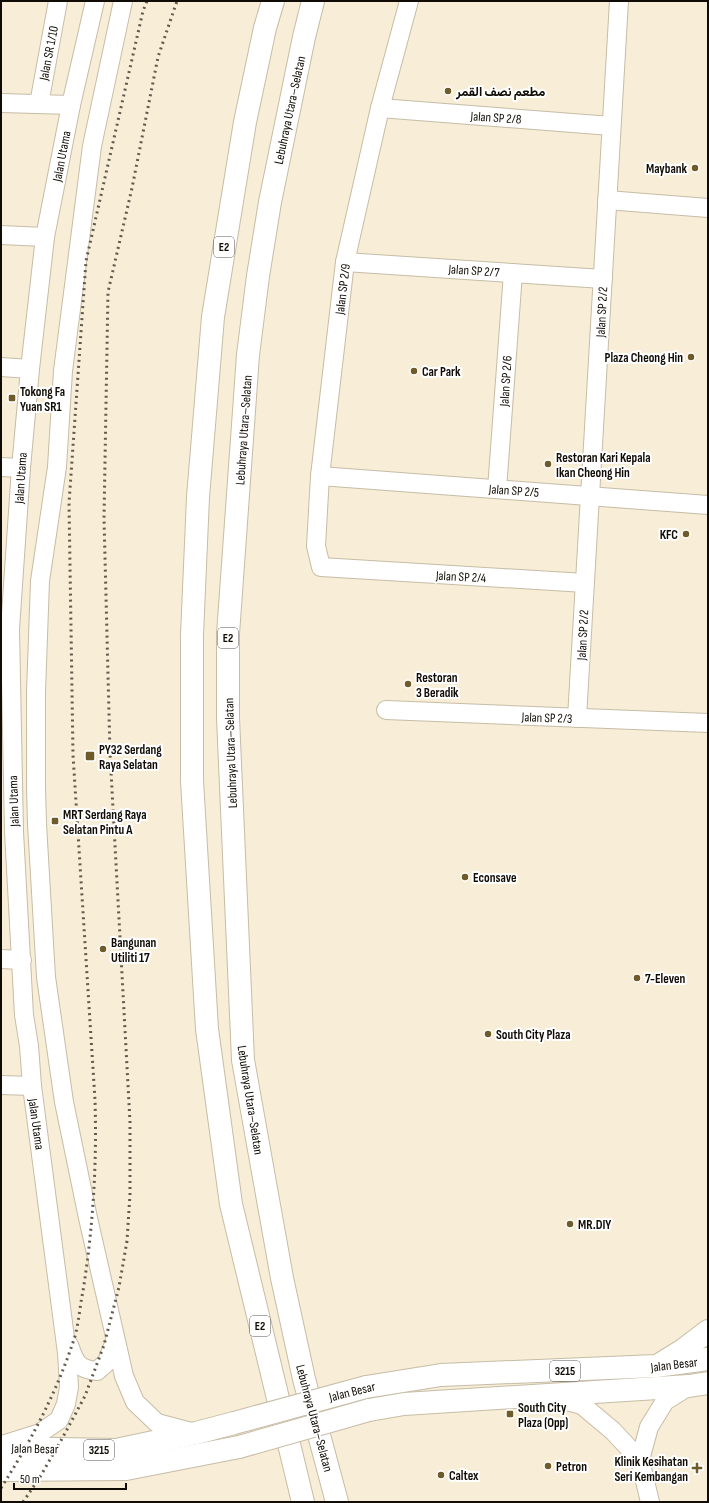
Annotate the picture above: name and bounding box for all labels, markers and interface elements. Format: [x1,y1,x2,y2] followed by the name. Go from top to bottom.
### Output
[36,24,62,83] street label: Jalan SR 1/10
[271,55,309,166] street label: Lebuhraya Utara–Selatan
[455,84,545,100] place label: مطعم نصف القمر
[443,86,453,96] marker: مطعم نصف القمر
[469,108,522,128] street label: Jalan SP 2/8
[49,129,75,184] street label: Jalan Utama
[646,161,688,177] place label: Maybank
[690,163,700,173] marker: Maybank
[214,237,234,257] road number: E2
[447,261,501,281] street label: Jalan SP 2/7
[332,263,354,316] street label: Jalan SP 2/9
[593,286,611,339] street label: Jalan SP 2/2
[605,350,683,366] place label: Plaza Cheong Hin
[686,352,696,362] marker: Plaza Cheong Hin
[496,355,516,408] street label: Jalan SP 2/6
[422,364,461,380] place label: Car Park
[409,366,419,376] marker: Car Park
[232,374,256,486] street label: Lebuhraya Utara–Selatan
[20,384,65,415] place label: Tokong Fa Yuan SR1
[7,393,17,403] marker: Tokong Fa Yuan SR1
[556,450,651,481] place label: Restoran Kari Kepala Ikan Cheong Hin
[11,452,31,505] street label: Jalan Utama
[543,459,553,469] marker: Restoran Kari Kepala Ikan Cheong Hin
[487,481,540,501] street label: Jalan SP 2/5
[660,527,678,543] place label: KFC
[681,529,691,539] marker: KFC
[434,568,487,586] street label: Jalan SP 2/4
[574,609,592,662] street label: Jalan SP 2/2
[218,628,238,648] road number: E2
[416,670,459,701] place label: Restoran 3 Beradik
[403,679,413,689] marker: Restoran 3 Beradik
[221,698,241,808] street label: Lebuhraya Utara–Selatan
[520,709,573,727] street label: Jalan SP 2/3
[99,742,162,773] place label: PY32 Serdang Raya Selatan
[84,750,96,762] marker: PY32 Serdang Raya Selatan
[5,775,23,828] street label: Jalan Utama
[63,807,147,838] place label: MRT Serdang Raya Selatan Pintu A
[50,816,60,826] marker: MRT Serdang Raya Selatan Pintu A
[473,870,517,886] place label: Econsave
[460,872,470,882] marker: Econsave
[111,935,157,966] place label: Bangunan Utiliti 17
[98,944,108,954] marker: Bangunan Utiliti 17
[645,971,686,987] place label: 7-Eleven
[632,973,642,983] marker: 7-Eleven
[496,1027,571,1043] place label: South City Plaza
[483,1029,493,1039] marker: South City Plaza
[233,1044,267,1156] street label: Lebuhraya Utara–Selatan
[24,1097,48,1151] street label: Jalan Utama
[578,1217,611,1233] place label: MR.DIY
[565,1219,575,1229] marker: MR.DIY
[250,1316,270,1336] road number: E2
[649,1354,699,1376] street label: Jalan Besar
[550,1361,580,1381] road number: 3215
[292,1363,336,1474] street label: Lebuhraya Utara–Selatan
[326,1378,377,1406] street label: Jalan Besar
[518,1400,568,1431] place label: South City Plaza (Opp)
[505,1409,515,1419] marker: South City Plaza (Opp)
[84,1440,114,1460] road number: 3215
[10,1441,59,1457] street label: Jalan Besar
[614,1454,688,1485] place label: Klinik Kesihatan Seri Kembangan
[556,1459,587,1475] place label: Petron
[543,1461,553,1471] marker: Petron
[691,1462,703,1474] marker: Klinik Kesihatan Seri Kembangan
[14,1465,126,1491] scale bar
[449,1468,479,1484] place label: Caltex
[436,1470,446,1480] marker: Caltex
[20,1472,40,1487] text: 50 m

